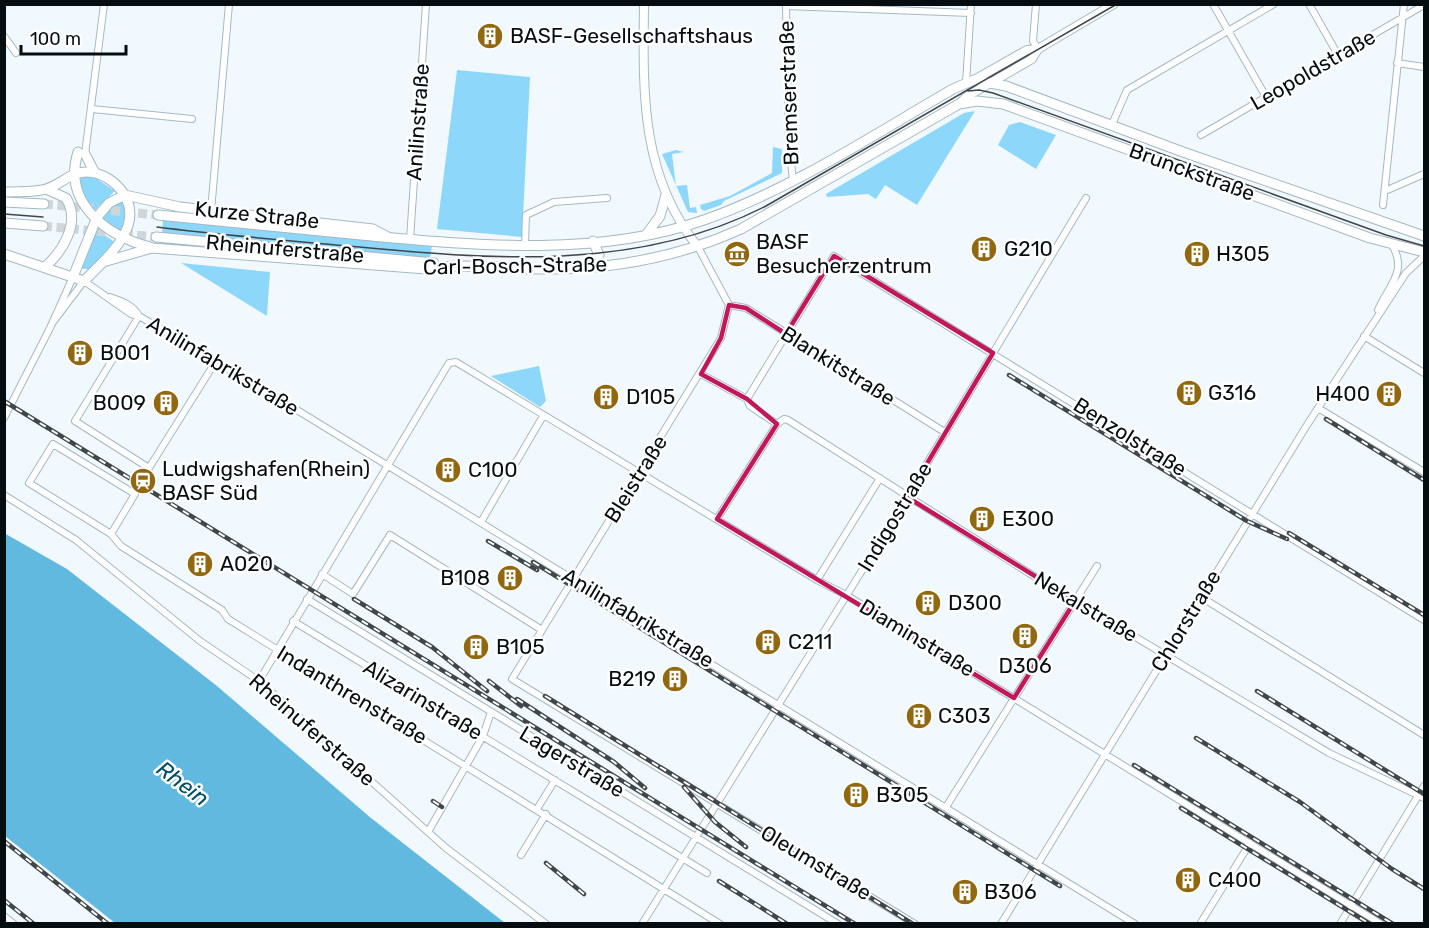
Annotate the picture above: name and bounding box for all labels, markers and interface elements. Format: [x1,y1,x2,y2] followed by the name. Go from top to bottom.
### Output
[21,18,126,56] scale bar
[773,20,804,166] street label: Bremserstraße
[475,21,505,51] building icon: BASF-Gesellschaftshaus
[510,23,753,48] place label: BASF-Gesellschaftshaus
[1246,24,1380,115] street label: Leopoldstraße
[30,28,81,50] text: 100 m
[401,63,434,181] street label: Anilinstraße
[1126,137,1258,206] street label: Brunckstraße
[194,196,321,233] street label: Kurze Straße
[205,229,365,268] street label: Rheinuferstraße
[756,229,932,278] place label: BASF Besucherzentrum
[969,234,999,264] building icon: G210
[1004,236,1053,261] place label: G210
[722,239,752,269] museum icon: BASF Besucherzentrum
[1182,239,1212,269] building icon: H305
[1216,241,1269,266] place label: H305
[423,251,607,280] street label: Carl-Bosch-Straße
[143,310,304,421] street label: Anilinfabrikstraße
[777,321,900,411] street label: Blankitstraße
[65,338,95,368] building icon: B001
[100,340,150,365] place label: B001
[1174,378,1204,408] building icon: G316
[1374,379,1404,409] building icon: H400
[1208,380,1256,405] place label: G316
[1315,381,1370,406] place label: H400
[591,382,621,412] building icon: D105
[626,384,675,409] place label: D105
[151,388,181,418] building icon: B009
[93,390,146,415] place label: B009
[1069,392,1191,481] street label: Benzolstraße
[599,430,672,527] street label: Bleistraße
[433,455,463,485] building icon: C100
[162,456,370,505] place label: Ludwigshafen(Rhein) BASF Süd
[468,457,518,482] place label: C100
[852,458,937,576] street label: Indigostraße
[128,466,158,496] station icon: Ludwigshafen(Rhein) BASF Süd
[967,504,997,534] building icon: E300
[1002,506,1054,531] place label: E300
[185,549,215,579] building icon: A020
[220,551,273,576] place label: A020
[558,562,719,673] street label: Anilinfabrikstraße
[495,563,525,593] building icon: B108
[440,565,490,590] place label: B108
[1145,565,1226,676] street label: Chlorstraße
[1030,566,1142,647] street label: Nekalstraße
[913,588,943,618] building icon: D300
[948,590,1002,615] place label: D300
[855,593,979,682] street label: Diaminstraße
[1010,621,1040,651] building icon: D306
[753,627,783,657] building icon: C211
[788,629,832,654] place label: C211
[461,632,491,662] building icon: B105
[496,634,545,659] place label: B105
[273,640,432,749] street label: Indanthrenstraße
[998,653,1052,678] place label: D306
[359,654,487,745] street label: Alizarinstraße
[660,664,690,694] building icon: B219
[608,666,656,691] place label: B219
[244,668,380,791] street label: Rheinuferstraße
[904,701,934,731] building icon: C303
[938,703,991,728] place label: C303
[515,720,629,803] street label: Lagerstraße
[151,755,214,812] water label: Rhein
[841,780,871,810] building icon: B305
[876,782,928,807] place label: B305
[756,820,876,905] street label: Oleumstraße
[1173,865,1203,895] building icon: C400
[1208,867,1262,892] place label: C400
[950,877,980,907] building icon: B306
[984,879,1037,904] place label: B306

